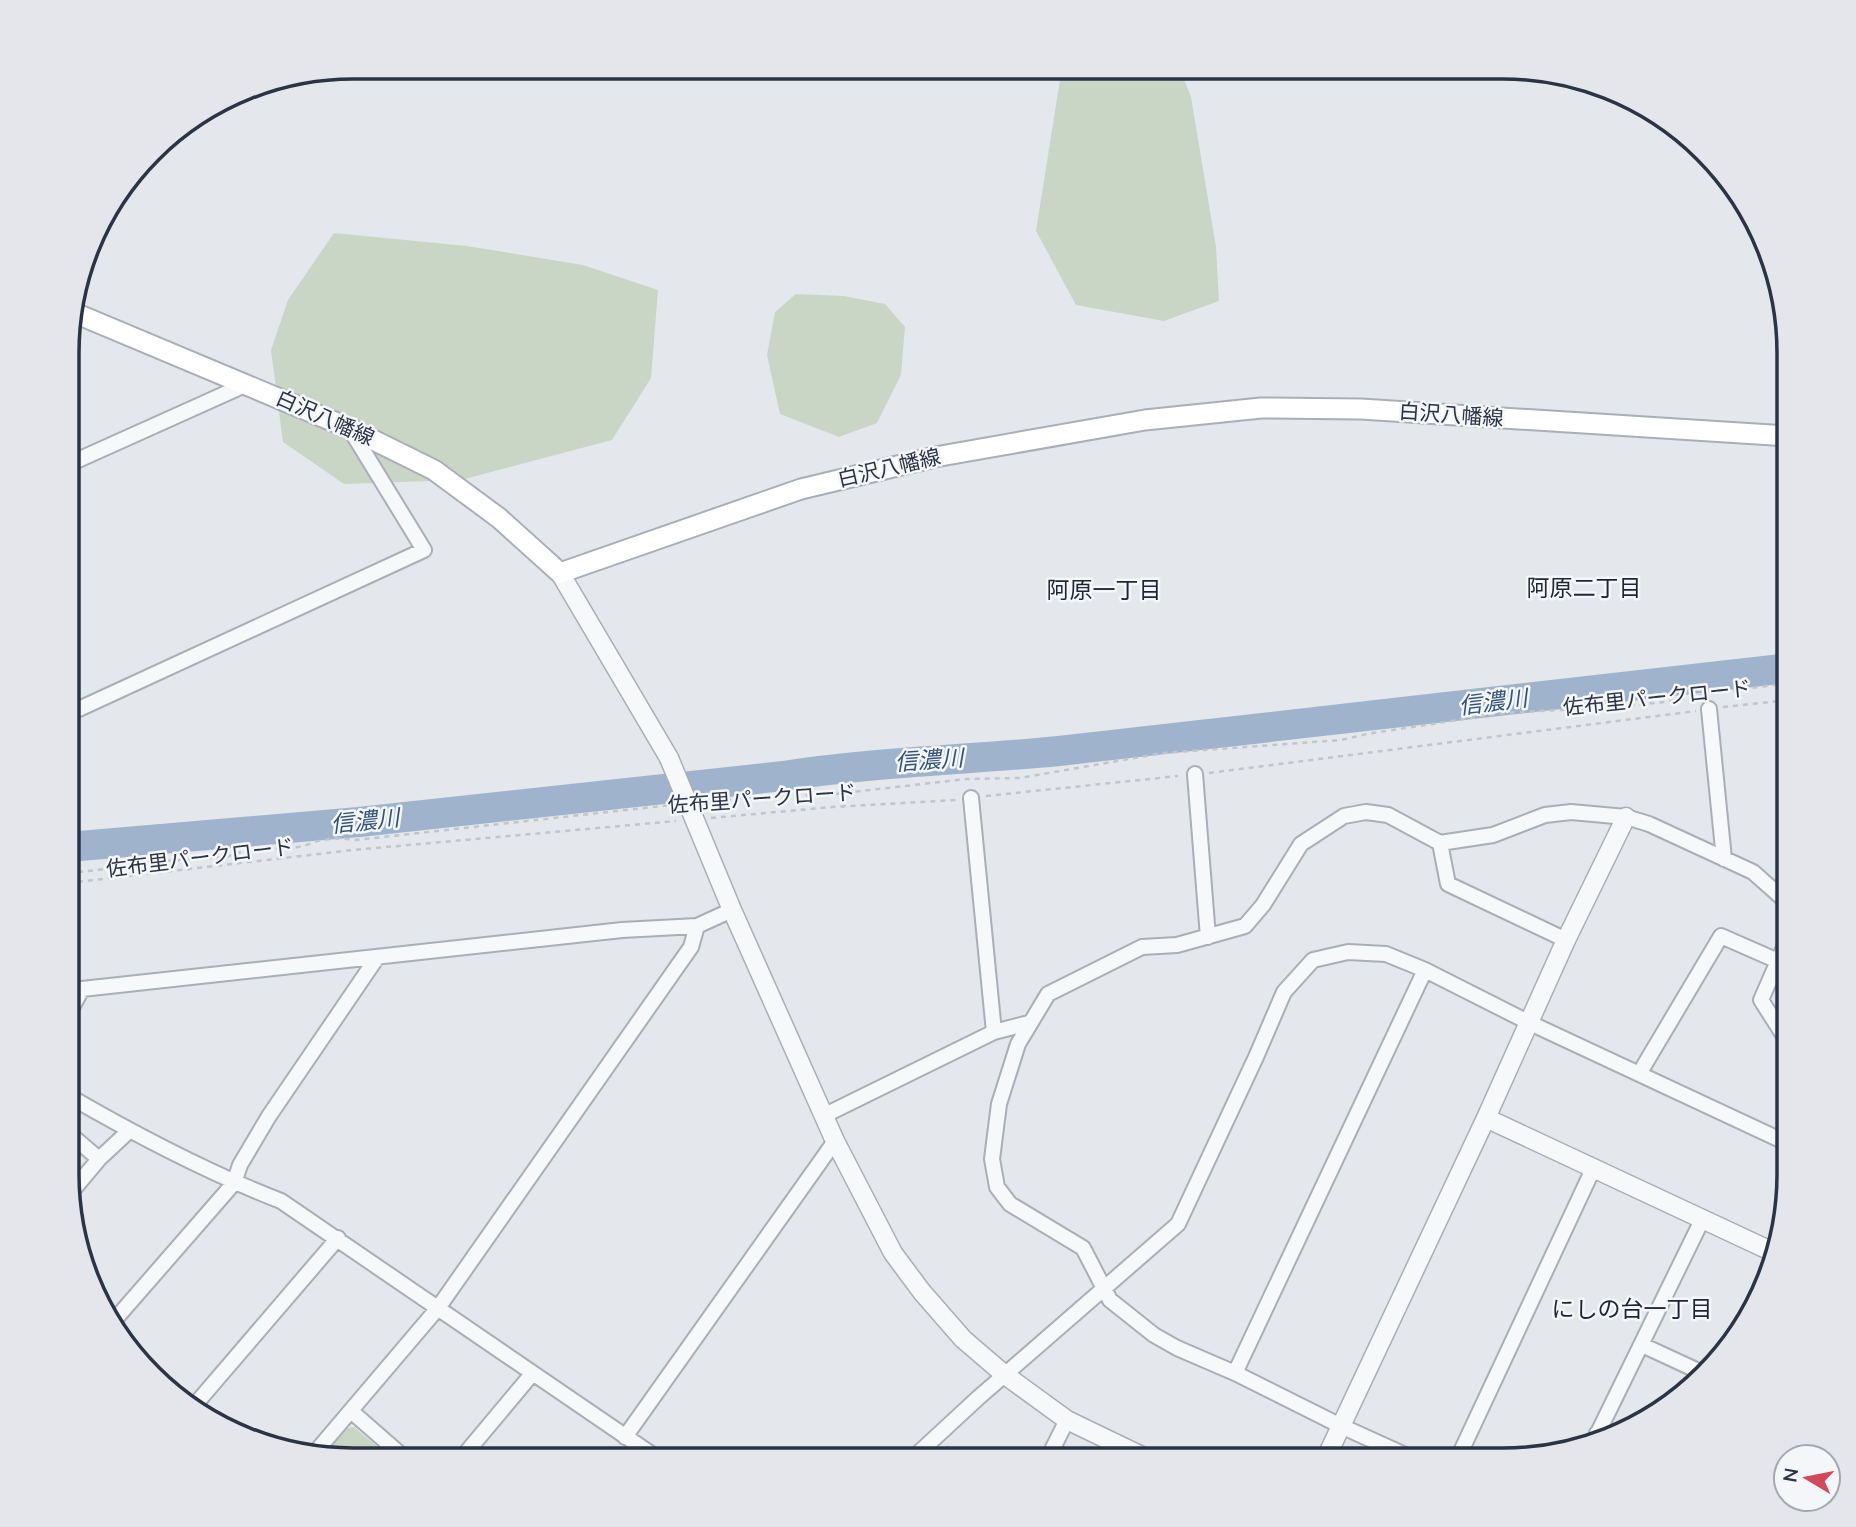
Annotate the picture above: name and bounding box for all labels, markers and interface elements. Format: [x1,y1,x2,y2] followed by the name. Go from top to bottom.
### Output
[271,384,379,452] street label: 白沢八幡線
[1398,397,1504,433] street label: 白沢八幡線
[835,443,943,493] street label: 白沢八幡線
[1527,573,1642,604] district label: 阿原二丁目
[1047,575,1162,606] district label: 阿原一丁目
[1562,674,1752,722] street label: 佐布里パークロード
[1457,683,1532,722] water label: 信濃川
[894,742,968,778] water label: 信濃川
[667,778,857,820] street label: 佐布里パークロード
[329,802,404,841] water label: 信濃川
[104,833,296,883] street label: 佐布里パークロード
[1552,1294,1713,1325] district label: にしの台一丁目
[1772,1443,1842,1513] north arrow
[1777,1466,1805,1484] text: N

